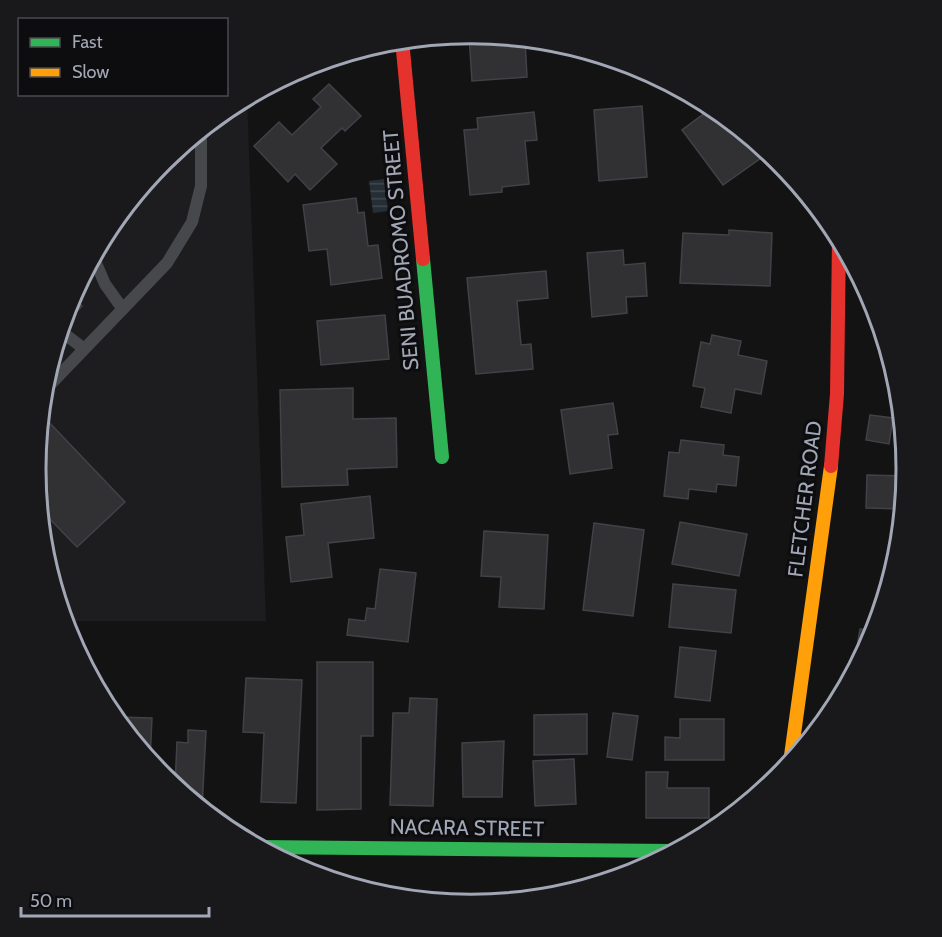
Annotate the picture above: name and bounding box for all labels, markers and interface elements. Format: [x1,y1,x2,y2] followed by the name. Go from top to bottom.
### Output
[18,18,228,96] legend
[72,31,103,53] text: Fast
[72,61,109,83] text: Slow
[378,129,423,371] street label: SENI BUADROMO STREET
[783,419,827,579] street label: FLETCHER ROAD
[390,814,544,841] street label: NACARA STREET
[21,880,208,918] scale bar
[30,890,72,912] text: 50 m

